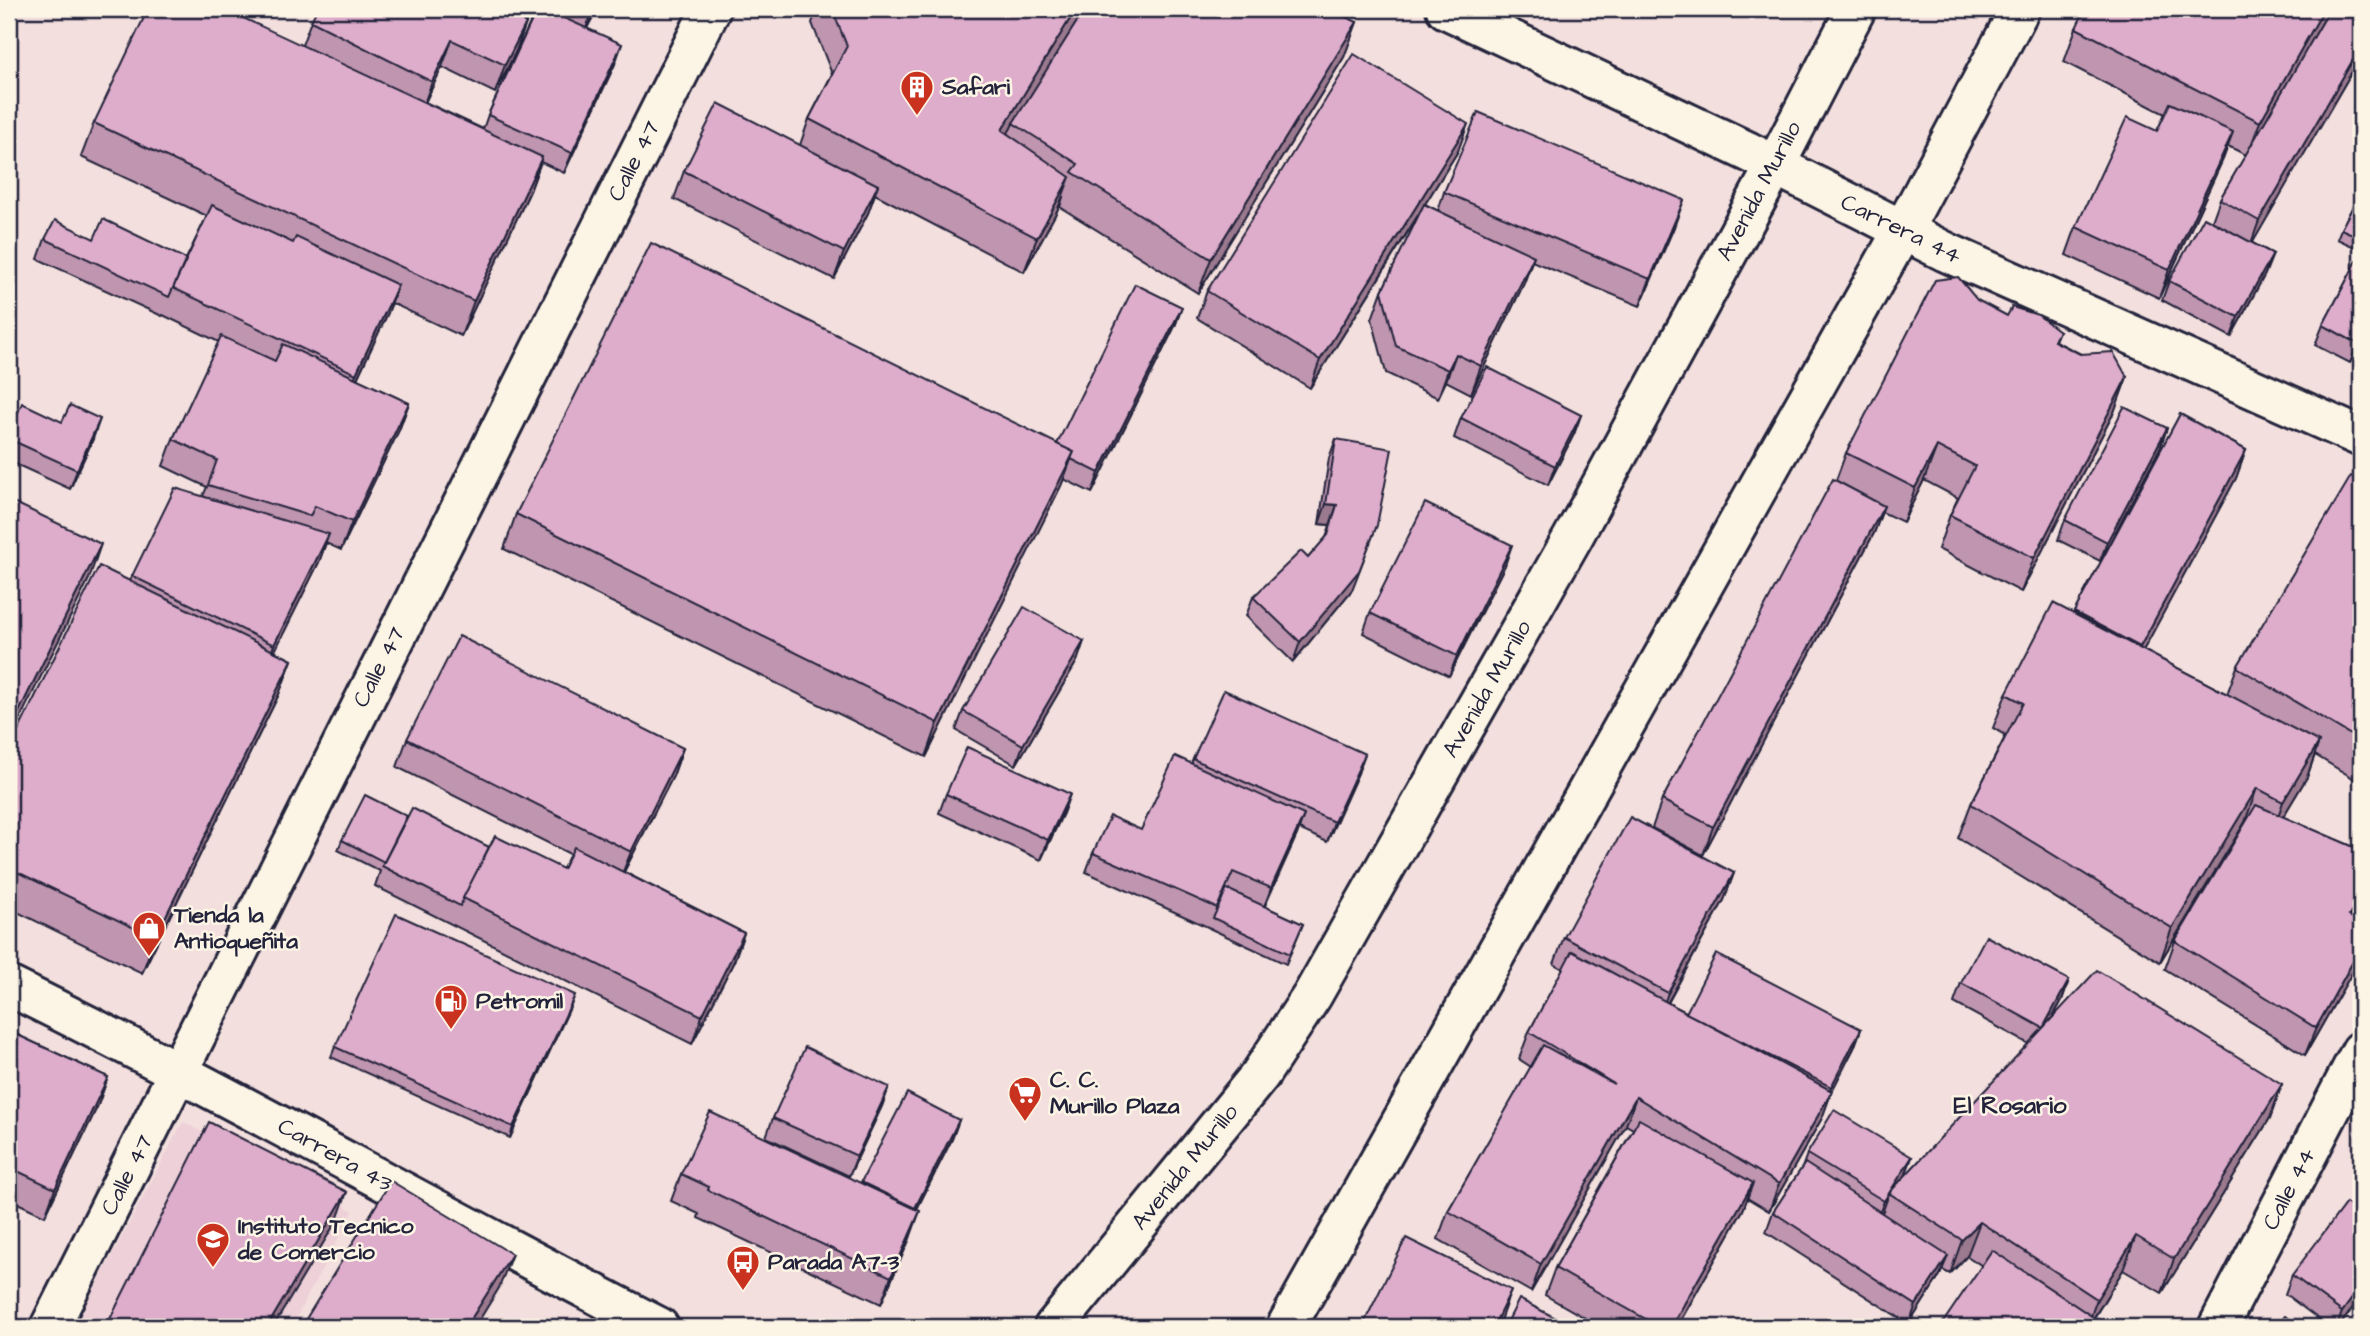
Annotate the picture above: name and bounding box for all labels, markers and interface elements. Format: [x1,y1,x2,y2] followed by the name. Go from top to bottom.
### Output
[898,68,936,117] building icon: Safari
[941,71,1011,103] place label: Safari
[600,115,668,207] street label: Calle 47
[1709,116,1809,266] street label: Avenida Murillo
[1835,186,1967,272] street label: Carrera 44
[1435,614,1539,764] street label: Avenida Murillo
[345,621,413,713] street label: Calle 47
[173,899,298,957] place label: Tienda la Antioqueñita
[130,909,168,958] shop icon: Tienda la Antioqueñita
[432,982,470,1031] fuel station icon: Petromil
[476,985,563,1017] place label: Petromil
[1050,1064,1180,1122] place label: C. C. Murillo Plaza
[1006,1074,1044,1123] supermarket icon: C. C. Murillo Plaza
[1954,1089,2067,1123] district label: El Rosario
[1124,1097,1246,1237] street label: Avenida Murillo
[272,1110,398,1200] street label: Carrera 43
[93,1129,161,1221] street label: Calle 47
[2255,1142,2323,1236] street label: Calle 44
[237,1210,414,1268] place label: Instituto Tecnico de Comercio
[194,1220,232,1269] school or university icon: Instituto Tecnico de Comercio
[724,1243,762,1292] bus stop icon: Parada A7-3
[768,1246,899,1278] place label: Parada A7-3

